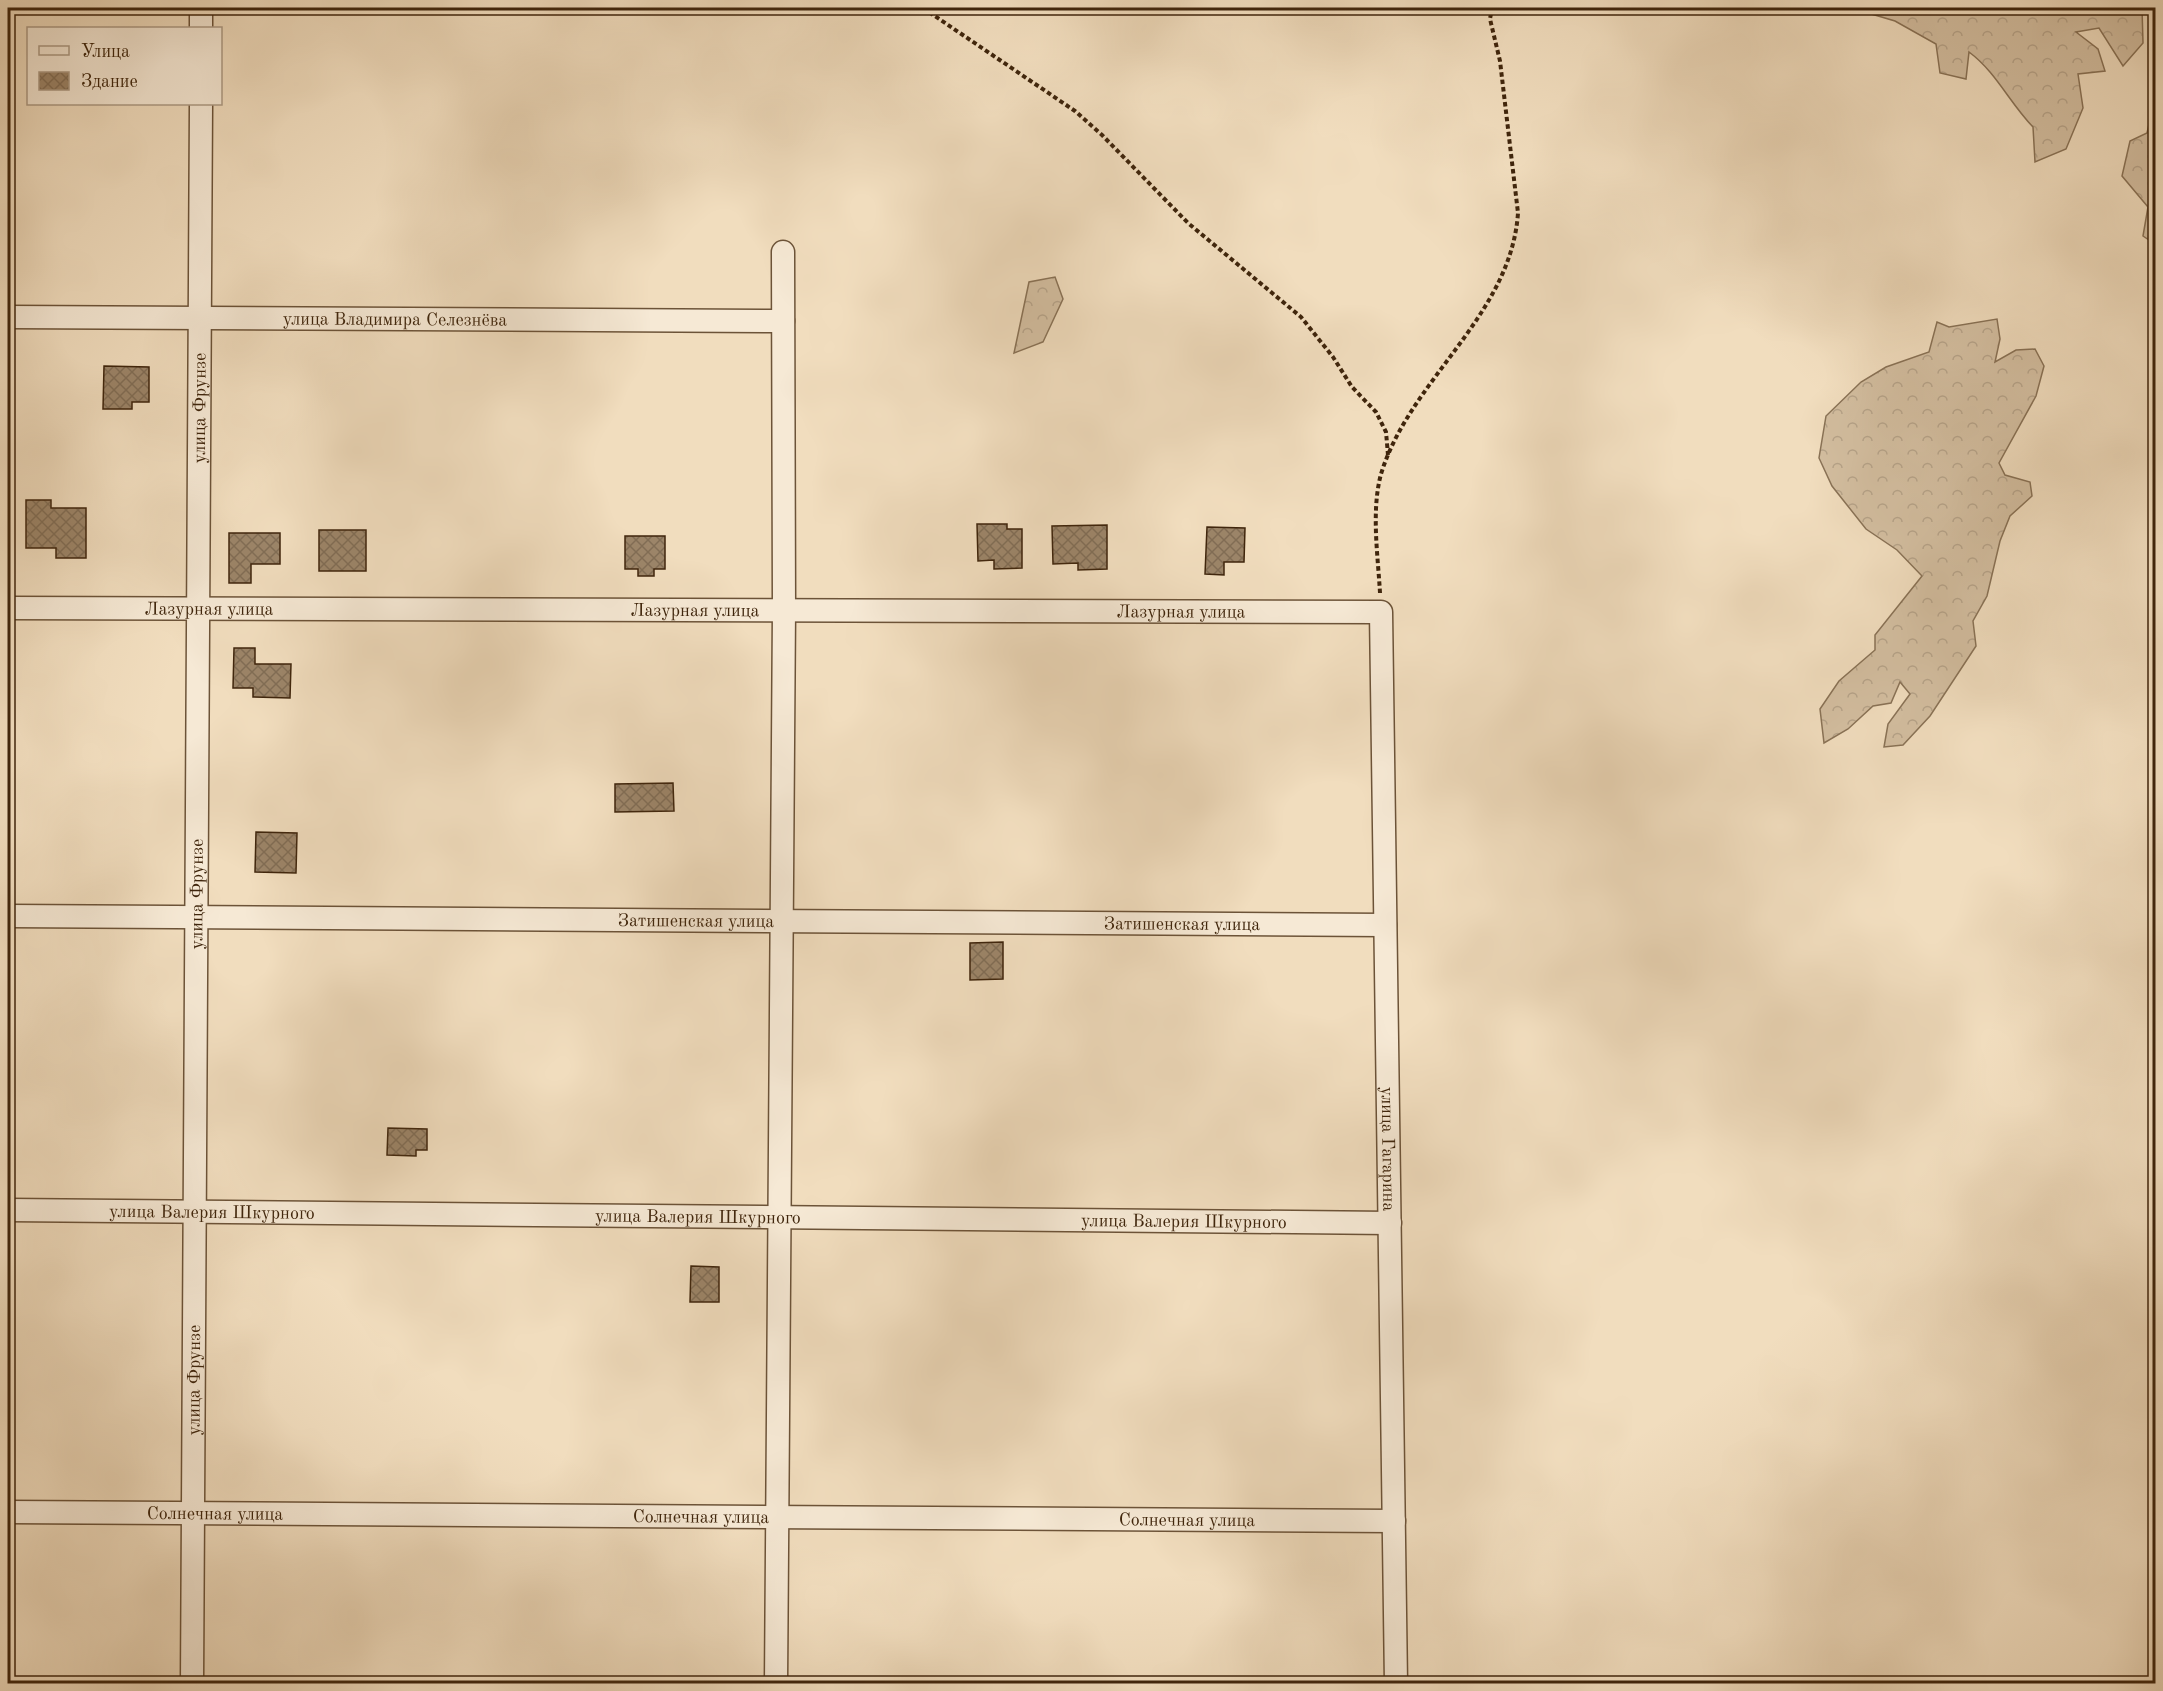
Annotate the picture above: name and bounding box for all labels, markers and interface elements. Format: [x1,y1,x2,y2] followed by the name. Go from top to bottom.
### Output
[27,27,222,105] legend
[81,43,130,61] text: Улица
[81,73,138,91] text: Здание
[283,310,507,330] street label: улица Владимира Селезнёва
[191,353,210,463] street label: улица Фрунзе
[145,600,274,619] street label: Лазурная улица
[631,602,760,620] street label: Лазурная улица
[1117,603,1246,622] street label: Лазурная улица
[188,839,207,949] street label: улица Фрунзе
[618,912,774,931] street label: Затишенская улица
[1104,915,1260,934] street label: Затишенская улица
[1378,1086,1397,1212] street label: улица Гагарина
[109,1203,315,1223] street label: улица Валерия Шкурного
[595,1208,801,1227] street label: улица Валерия Шкурного
[1081,1212,1287,1232] street label: улица Валерия Шкурного
[185,1325,204,1435] street label: улица Фрунзе
[147,1505,283,1524] street label: Солнечная улица
[633,1508,769,1527] street label: Солнечная улица
[1119,1511,1255,1530] street label: Солнечная улица

